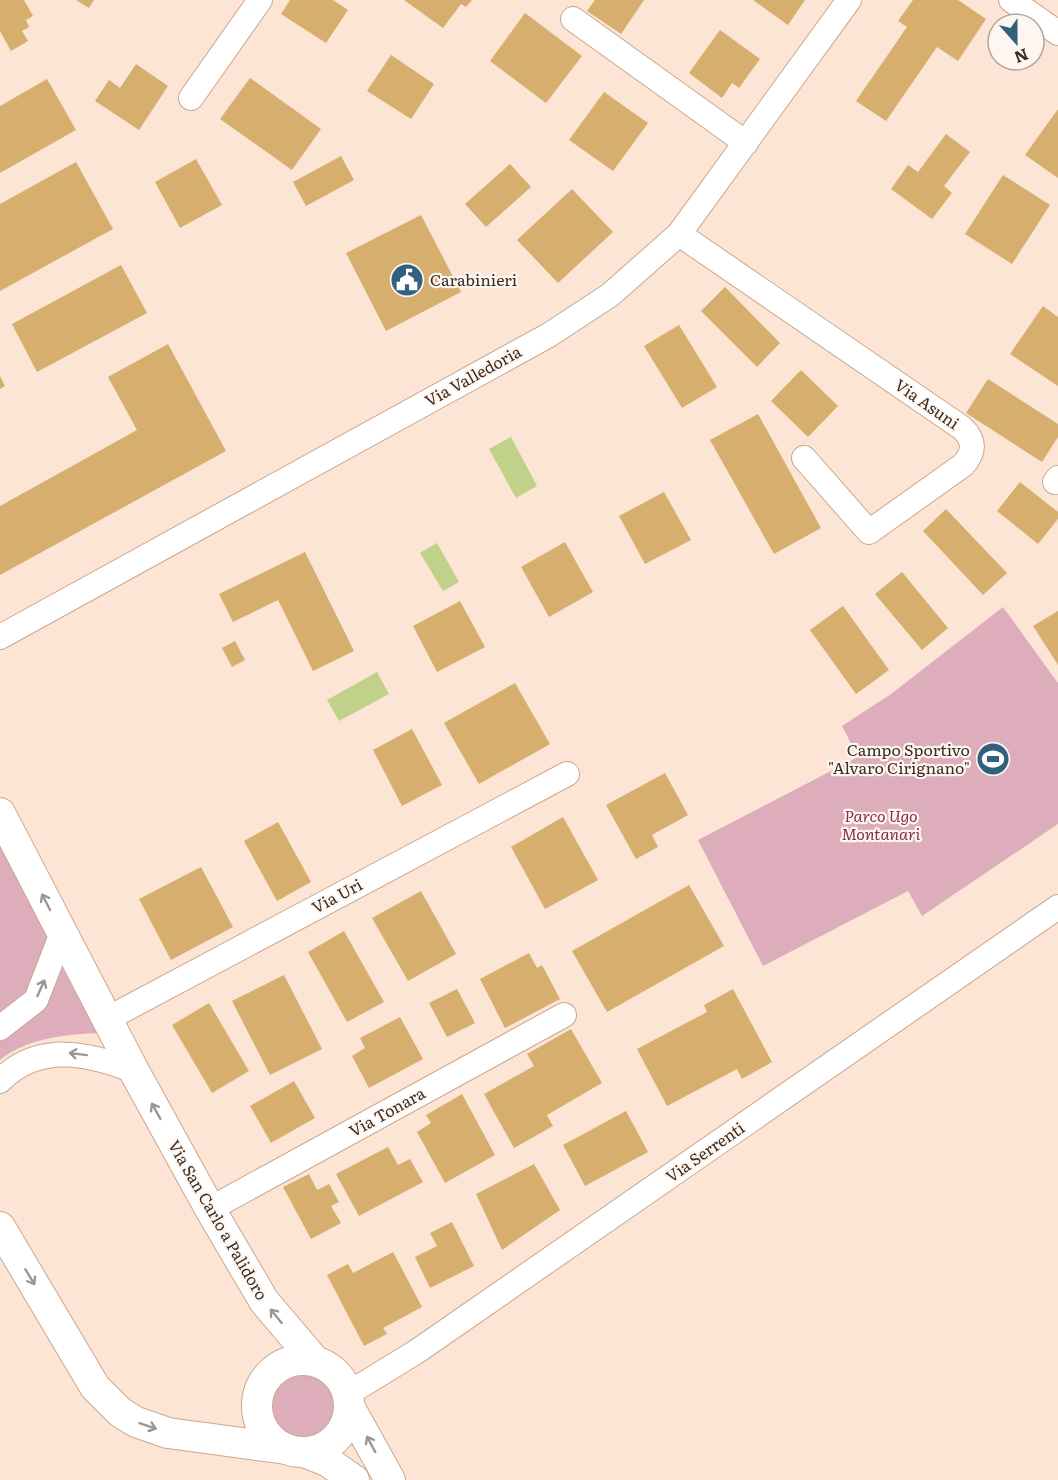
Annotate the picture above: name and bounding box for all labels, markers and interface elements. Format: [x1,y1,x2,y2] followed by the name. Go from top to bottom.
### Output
[986,12,1046,72] north arrow
[1011,43,1032,71] text: N
[389,262,425,298] public building icon: Carabinieri
[430,267,517,291] place label: Carabinieri
[420,338,526,412] street label: Via Valledoria
[890,372,965,434] street label: Via Asuni
[828,737,970,779] place label: Campo Sportivo "Alvaro Cirignano"
[975,741,1011,777] sports icon: Campo Sportivo "Alvaro Cirignano"
[842,803,921,845] park label: Parco Ugo Montanari
[307,872,366,918] street label: Via Uri
[40,893,51,911] one-way arrow
[36,980,47,998] one-way arrow
[69,1049,89,1060] one-way arrow
[344,1080,429,1142] street label: Via Tonara
[150,1103,161,1121] one-way arrow
[660,1115,749,1187] street label: Via Serrenti
[163,1135,275,1304] street label: Via San Carlo a Palidoro
[24,1268,36,1285] one-way arrow
[269,1308,282,1324] one-way arrow
[139,1422,157,1433] one-way arrow
[365,1435,376,1453] one-way arrow

